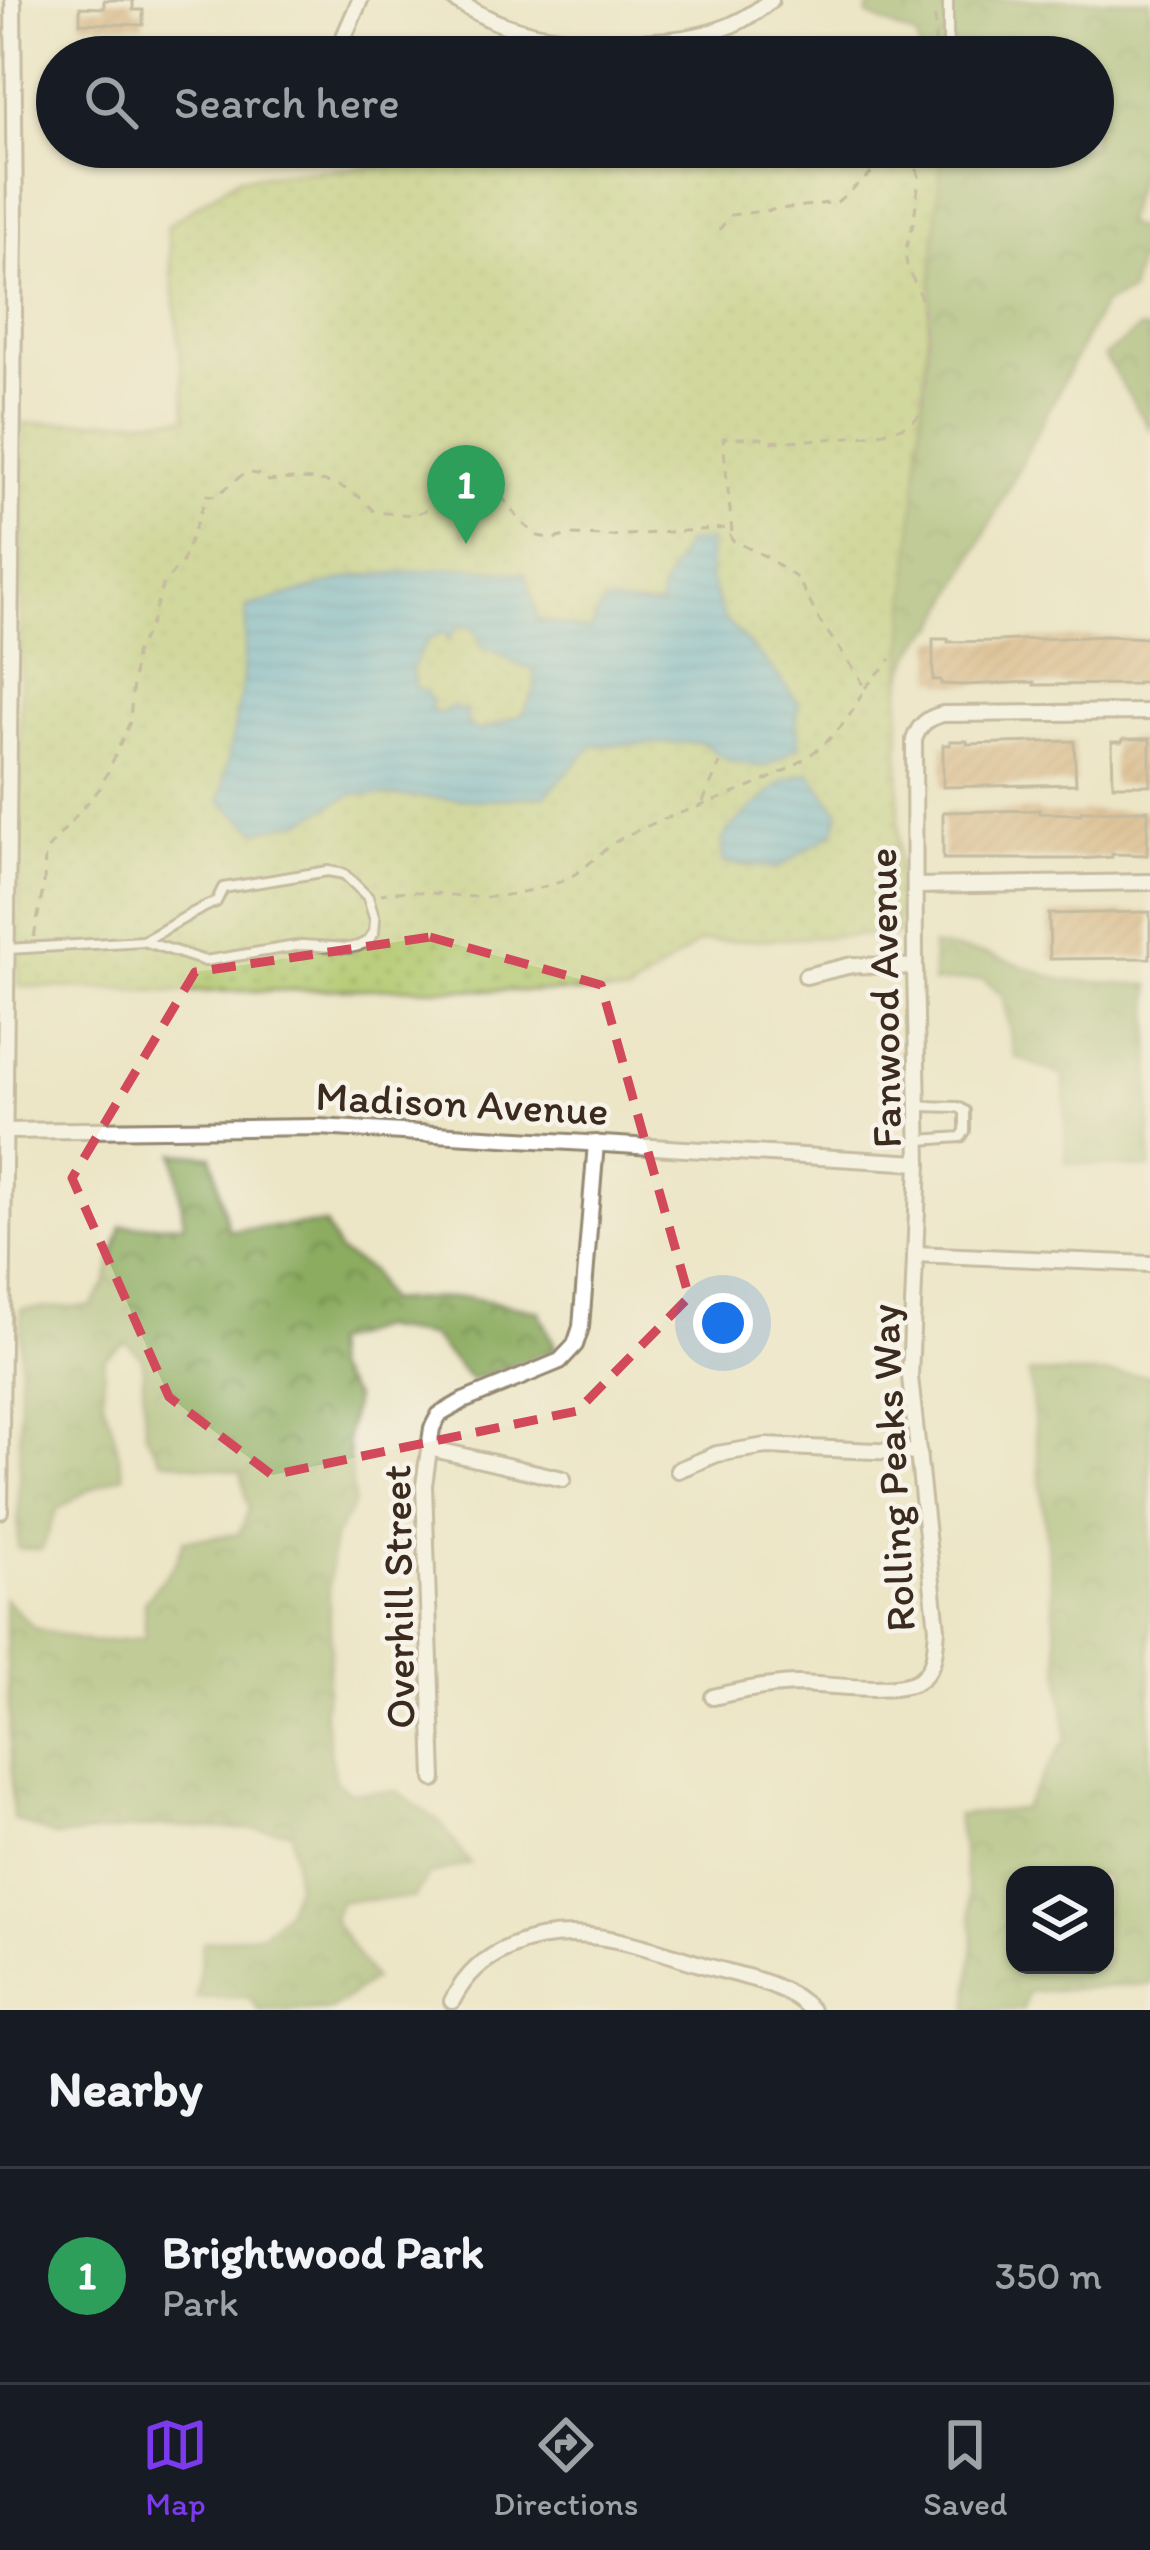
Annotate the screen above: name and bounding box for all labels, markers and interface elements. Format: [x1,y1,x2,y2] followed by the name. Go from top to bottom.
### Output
[36,36,1114,168] search box
[78,69,144,135] icon: search
[174,75,400,129] text: Search here
[427,445,505,544] pin: 1
[856,847,912,1149] street label: Fanwood Avenue
[314,1070,610,1136] street label: Madison Avenue
[693,1293,753,1353] your location
[858,1303,926,1633] street label: Rolling Peaks Way
[370,1465,426,1729] street label: Overhill Street
[1006,1866,1114,1974] map controls
[1006,1866,1114,1974] button: layers
[48,2058,203,2119] text: Nearby
[162,2225,484,2279] text: Brightwood Park
[78,2252,96,2299] text: 1
[995,2252,1102,2299] text: 350 m
[162,2279,239,2326] text: Park
[142,2412,208,2523] tab: Map
[493,2412,638,2523] tab: Directions
[923,2412,1008,2523] tab: Saved

